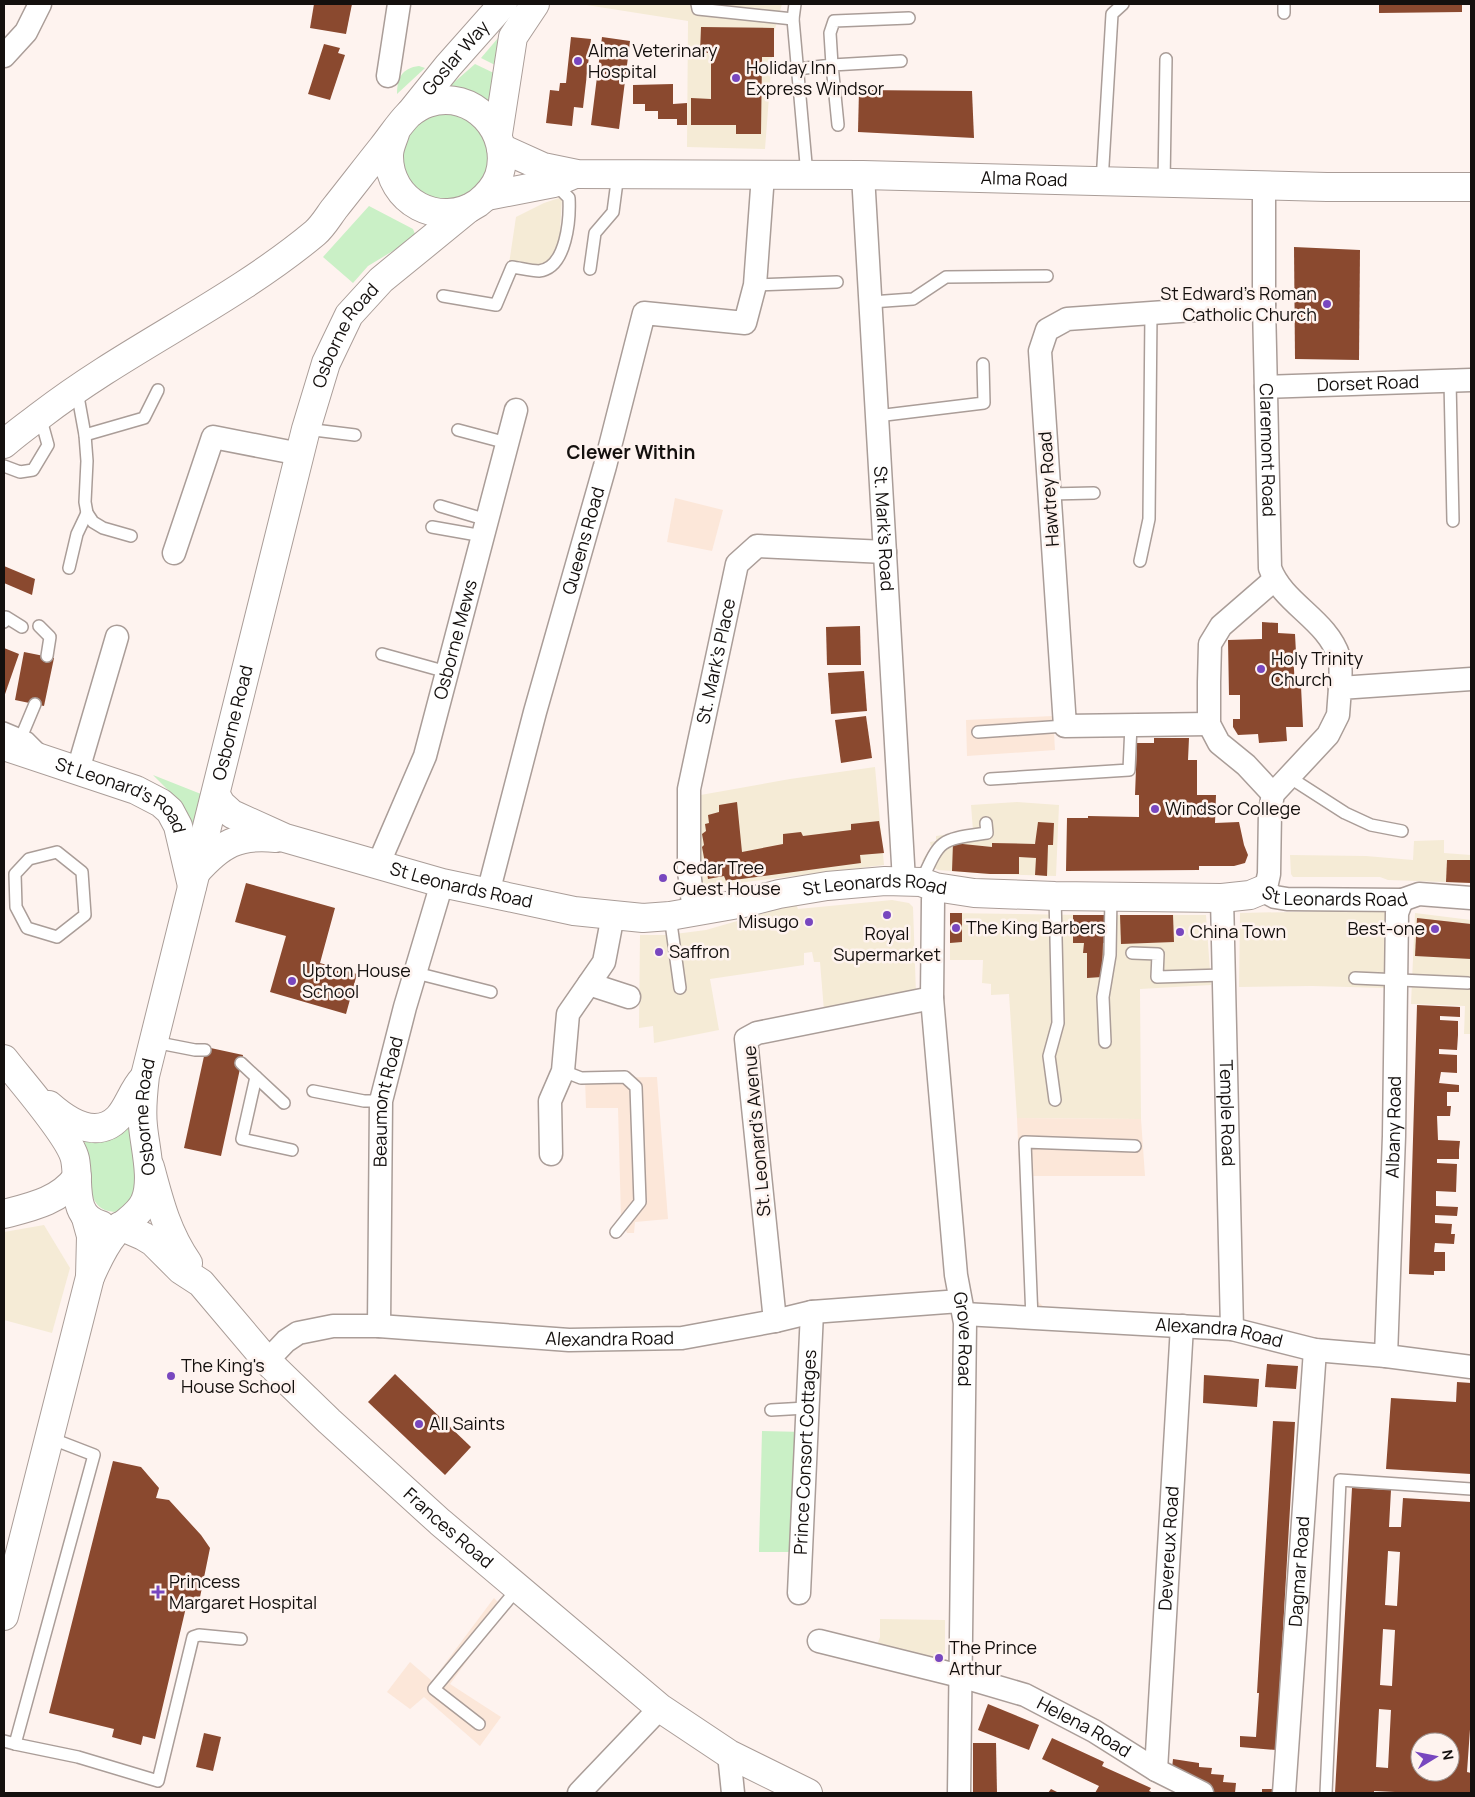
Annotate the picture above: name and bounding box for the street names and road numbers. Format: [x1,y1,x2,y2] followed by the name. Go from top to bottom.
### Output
[416,14,494,100] street label: Goslar Way
[980,165,1068,191] street label: Alma Road
[306,278,383,391] street label: Osborne Road
[1316,369,1419,396] street label: Dorset Road
[1255,383,1282,517] street label: Claremont Road
[1032,431,1064,547] street label: Hawtrey Road
[869,465,900,592] street label: St. Mark's Road
[556,484,609,597] street label: Queens Road
[427,577,482,702] street label: Osborne Mews
[690,596,740,726] street label: St. Mark's Place
[206,663,258,783] street label: Osborne Road
[53,751,192,835] street label: St Leonard's Road
[387,856,535,913] street label: St Leonards Road
[800,868,949,901] street label: St Leonards Road
[1258,879,1411,912] street label: St Leonards Road
[367,1034,408,1167] street label: Beaumont Road
[737,1045,775,1218] street label: St. Leonard's Avenue
[129,1056,160,1176] street label: Osborne Road
[1215,1059,1241,1166] street label: Temple Road
[1379,1076,1406,1179] street label: Albany Road
[948,1290,978,1387] street label: Grove Road
[1155,1312,1286,1352] street label: Alexandra Road
[545,1325,674,1351] street label: Alexandra Road
[788,1349,821,1555] street label: Prince Consort Cottages
[399,1482,499,1573] street label: Frances Road
[1152,1485,1184,1611] street label: Devereux Road
[1283,1515,1314,1628] street label: Dagmar Road
[1033,1690,1136,1762] street label: Helena Road

